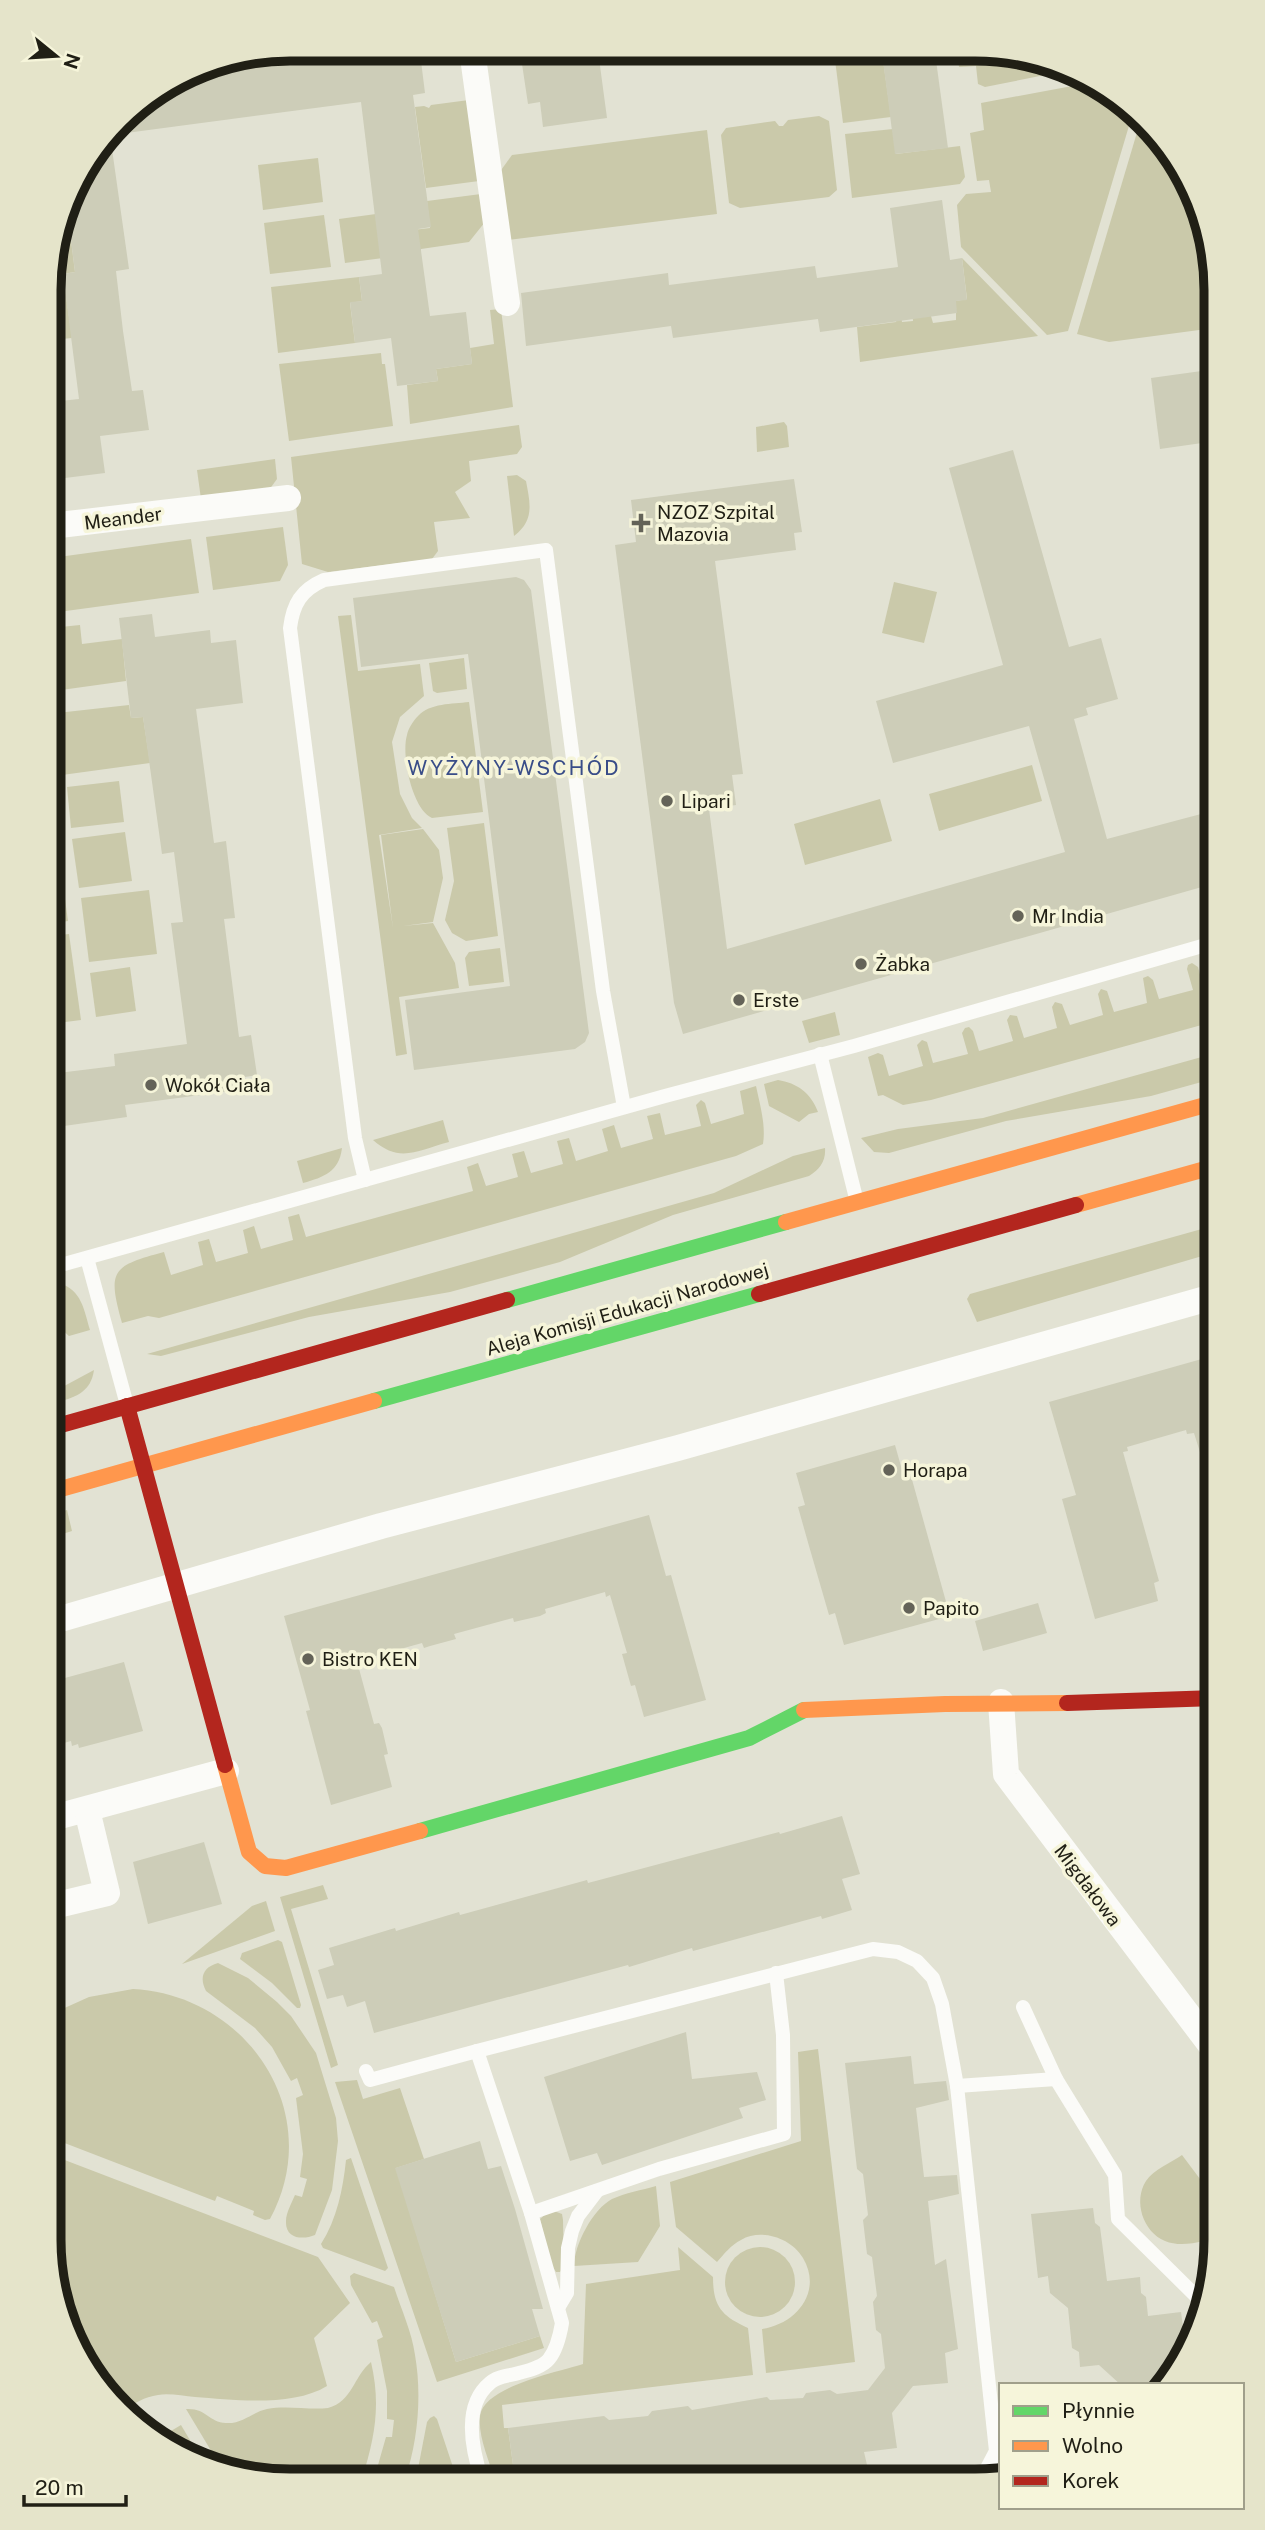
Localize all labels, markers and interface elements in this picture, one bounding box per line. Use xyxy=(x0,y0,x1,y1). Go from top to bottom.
north arrow xyxy=(21,21,91,91)
text: N xyxy=(59,51,85,72)
place label: NZOZ Szpital Mazovia xyxy=(657,501,775,545)
street label: Meander xyxy=(83,502,163,534)
marker: NZOZ Szpital Mazovia xyxy=(631,513,651,533)
district label: WYŻYNY-WSCHÓD xyxy=(407,755,621,780)
place label: Lipari xyxy=(681,790,731,812)
marker: Lipari xyxy=(659,793,675,809)
place label: Mr India xyxy=(1032,905,1104,927)
marker: Mr India xyxy=(1010,908,1026,924)
place label: Żabka xyxy=(875,953,930,975)
marker: Żabka xyxy=(853,956,869,972)
place label: Erste xyxy=(753,989,799,1011)
marker: Erste xyxy=(731,992,747,1008)
place label: Wokół Ciała xyxy=(165,1074,271,1096)
marker: Wokół Ciała xyxy=(143,1077,159,1093)
street label: Aleja Komisji Edukacji Narodowej xyxy=(483,1258,771,1360)
place label: Horapa xyxy=(903,1459,967,1481)
marker: Horapa xyxy=(881,1462,897,1478)
place label: Papito xyxy=(923,1597,979,1619)
marker: Papito xyxy=(901,1600,917,1616)
place label: Bistro KEN xyxy=(322,1648,418,1670)
marker: Bistro KEN xyxy=(300,1651,316,1667)
street label: Migdałowa xyxy=(1050,1840,1126,1930)
legend xyxy=(999,2383,1244,2509)
text: Płynnie xyxy=(1062,2398,1135,2423)
text: Wolno xyxy=(1062,2433,1123,2458)
scale bar xyxy=(24,2464,126,2508)
text: Korek xyxy=(1062,2468,1120,2493)
text: 20 m xyxy=(35,2475,84,2500)

